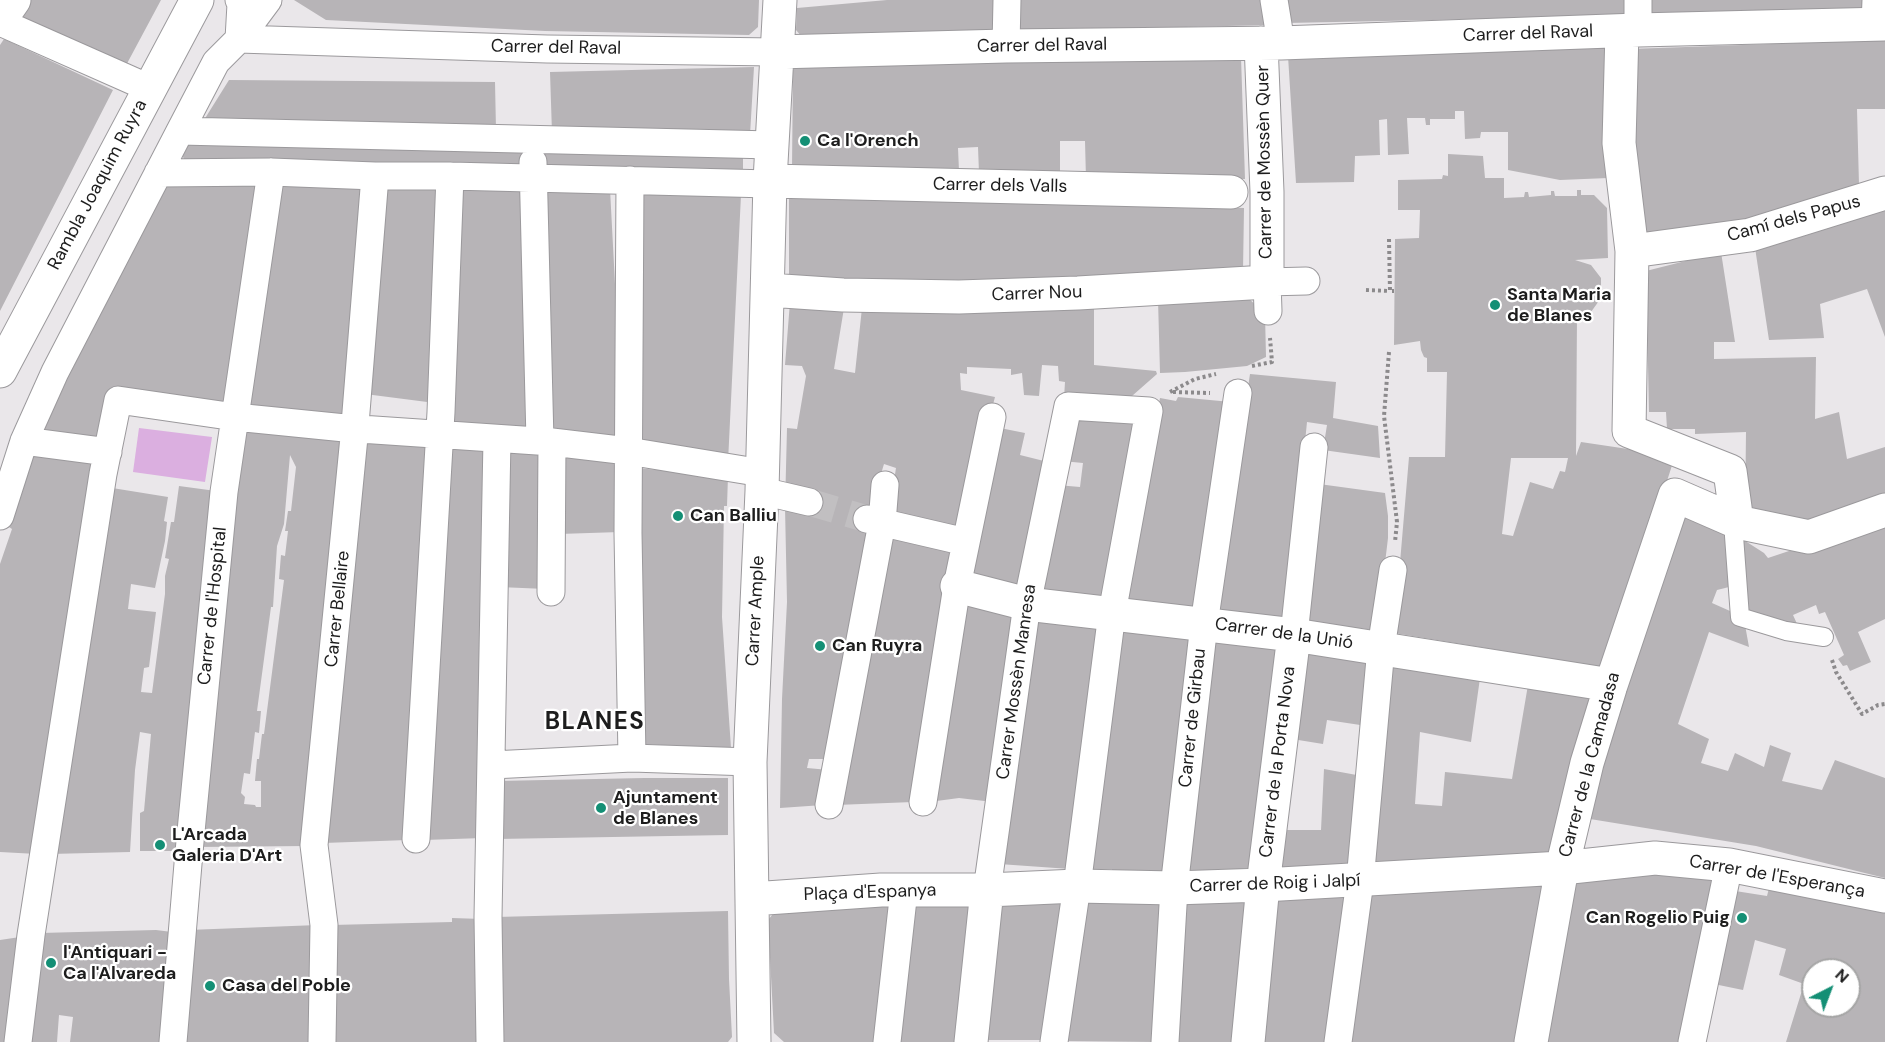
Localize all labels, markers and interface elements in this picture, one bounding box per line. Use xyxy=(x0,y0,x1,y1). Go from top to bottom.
street label: Carrer del Raval xyxy=(1462,21,1594,47)
street label: Carrer del Raval xyxy=(977,34,1107,58)
street label: Carrer del Raval xyxy=(491,36,621,60)
street label: Carrer de Mossèn Quer xyxy=(1253,65,1277,259)
street label: Rambla Joaquim Ruyra xyxy=(44,96,152,274)
place label: Ca l'Orench xyxy=(817,130,919,152)
marker: Ca l'Orench xyxy=(798,134,812,148)
street label: Carrer dels Valls xyxy=(933,174,1067,198)
street label: Camí dels Papus xyxy=(1725,191,1863,247)
street label: Carrer Nou xyxy=(991,282,1083,306)
place label: Santa Maria de Blanes xyxy=(1507,284,1611,326)
marker: Santa Maria de Blanes xyxy=(1488,298,1502,312)
place label: Can Balliu xyxy=(690,505,777,527)
marker: Can Balliu xyxy=(671,509,685,523)
street label: Carrer de l'Hospital xyxy=(194,526,232,686)
street label: Carrer Bellaire xyxy=(321,550,355,668)
street label: Carrer Ample xyxy=(742,555,770,667)
street label: Carrer Mossèn Manresa xyxy=(993,583,1041,781)
street label: Carrer de la Unió xyxy=(1213,614,1355,654)
place label: Can Ruyra xyxy=(832,635,922,657)
marker: Can Ruyra xyxy=(813,639,827,653)
street label: Carrer de Girbau xyxy=(1175,647,1211,789)
street label: Carrer de la Porta Nova xyxy=(1256,665,1300,859)
street label: Carrer de la Camadasa xyxy=(1555,670,1625,860)
district label: BLANES xyxy=(545,709,645,737)
place label: Ajuntament de Blanes xyxy=(613,787,718,830)
marker: Ajuntament de Blanes xyxy=(594,801,608,815)
place label: L'Arcada Galeria D'Art xyxy=(172,824,282,866)
marker: L'Arcada Galeria D'Art xyxy=(153,838,167,852)
street label: Carrer de l'Esperança xyxy=(1687,851,1867,903)
street label: Carrer de Roig i Jalpí xyxy=(1189,870,1361,898)
street label: Plaça d'Espanya xyxy=(803,880,937,906)
place label: Can Rogelio Puig xyxy=(1586,907,1730,929)
marker: Can Rogelio Puig xyxy=(1735,911,1749,925)
place label: l'Antiquari - Ca l'Alvareda xyxy=(63,942,176,984)
marker: l'Antiquari - Ca l'Alvareda xyxy=(44,956,58,970)
north arrow xyxy=(1801,958,1861,1018)
text: N xyxy=(1831,964,1853,987)
place label: Casa del Poble xyxy=(222,975,351,997)
marker: Casa del Poble xyxy=(203,979,217,993)

